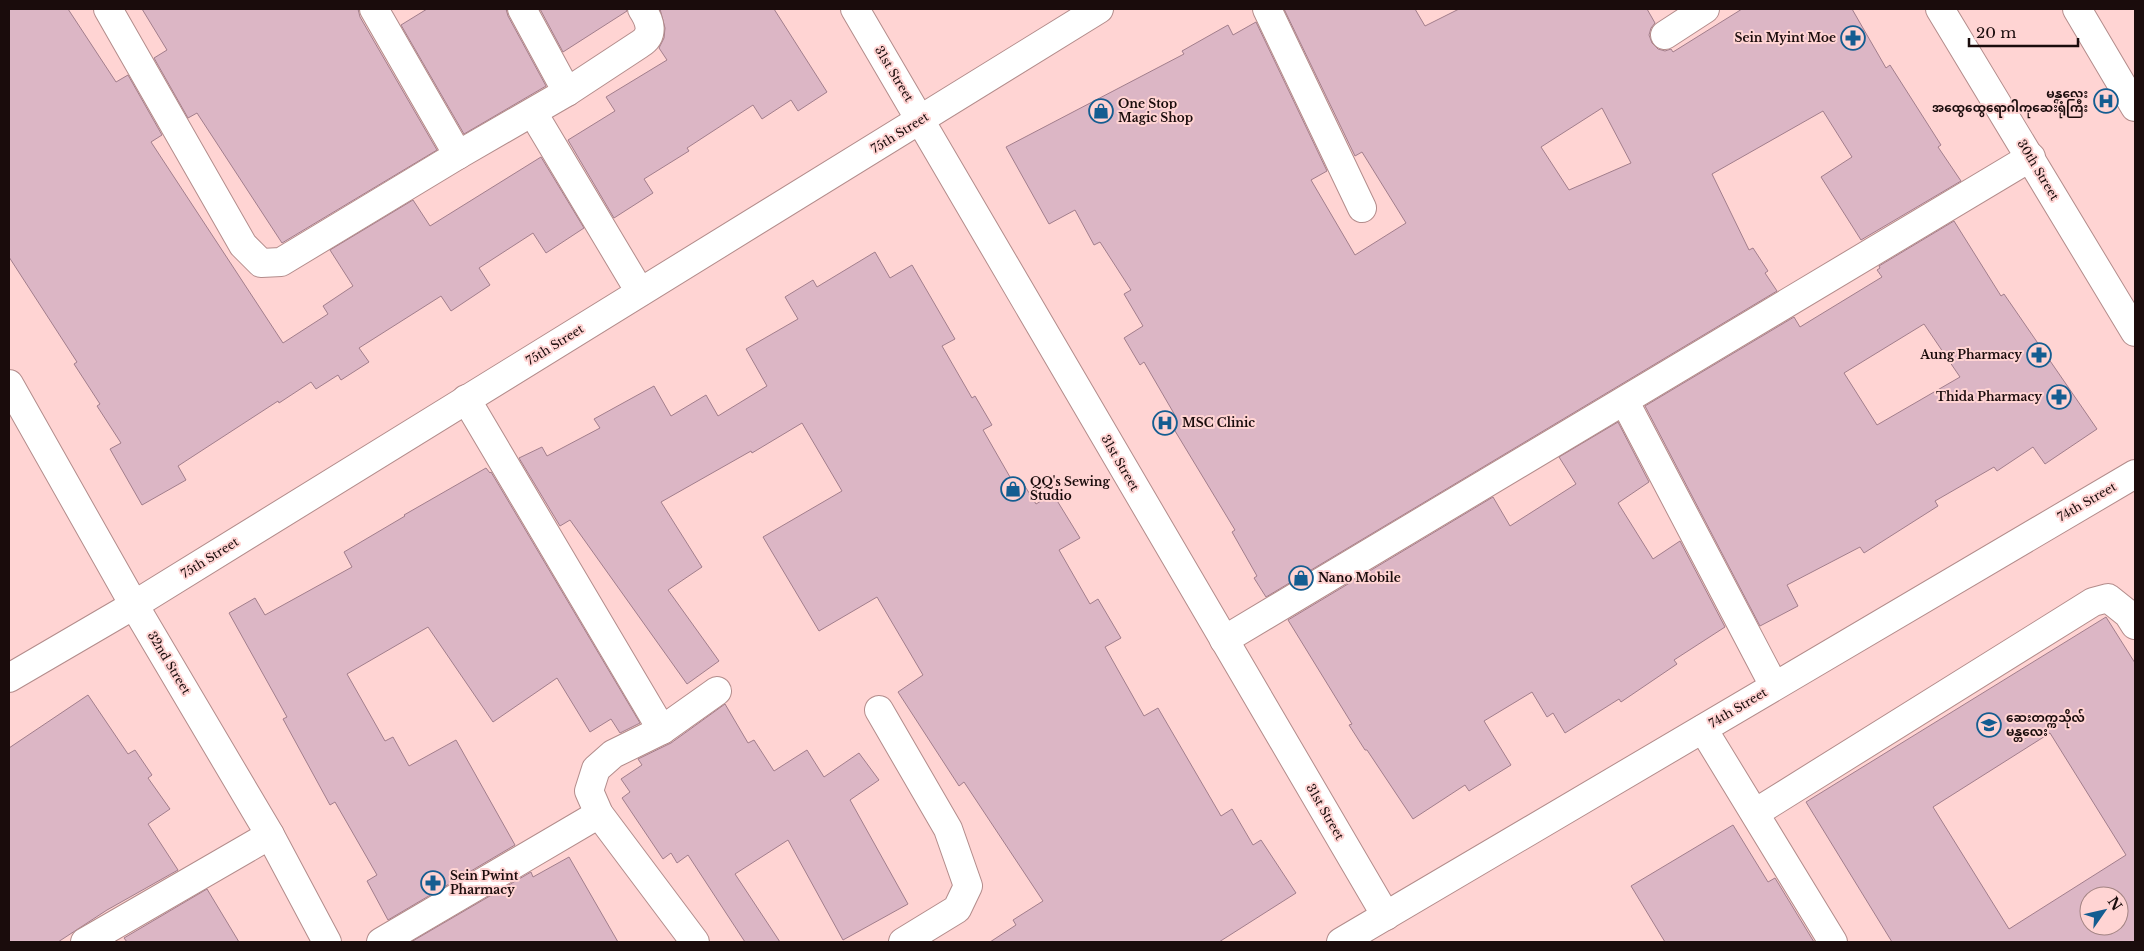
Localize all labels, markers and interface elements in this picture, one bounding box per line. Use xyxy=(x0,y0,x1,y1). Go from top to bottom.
scale bar xyxy=(1969,15,2078,47)
text: 20 m xyxy=(1976,23,2016,42)
pharmacy icon: Sein Myint Moe xyxy=(1840,25,1866,51)
place label: Sein Myint Moe xyxy=(1734,30,1836,45)
street label: 31st Street xyxy=(872,43,917,105)
place label: မန္တလေး အထွေထွေရောဂါကုဆေးရုံကြီး xyxy=(1932,86,2088,119)
hospital icon: မန္တလေး အထွေထွေရောဂါကုဆေးရုံကြီး xyxy=(2093,88,2119,114)
place label: One Stop Magic Shop xyxy=(1118,96,1193,125)
shop icon: One Stop Magic Shop xyxy=(1088,98,1114,124)
street label: 75th Street xyxy=(868,109,932,156)
street label: 30th Street xyxy=(2014,137,2063,203)
street label: 75th Street xyxy=(523,321,587,368)
pharmacy icon: Aung Pharmacy xyxy=(2026,342,2052,368)
place label: Aung Pharmacy xyxy=(1919,347,2022,362)
pharmacy icon: Thida Pharmacy xyxy=(2046,384,2072,410)
place label: Thida Pharmacy xyxy=(1936,389,2042,404)
hospital icon: MSC Clinic xyxy=(1152,410,1178,436)
place label: MSC Clinic xyxy=(1182,415,1255,430)
street label: 31st Street xyxy=(1098,432,1143,494)
place label: QQ's Sewing Studio xyxy=(1030,474,1111,503)
shop icon: QQ's Sewing Studio xyxy=(1000,476,1026,502)
street label: 74th Street xyxy=(2055,479,2119,524)
street label: 75th Street xyxy=(178,534,242,581)
shop icon: Nano Mobile xyxy=(1288,565,1314,591)
place label: Nano Mobile xyxy=(1318,570,1401,585)
street label: 32nd Street xyxy=(145,629,194,697)
street label: 74th Street xyxy=(1706,684,1770,731)
place label: ဆေးတက္ကသိုလ် မန္တလေး xyxy=(2006,708,2085,742)
school or university icon: ဆေးတက္ကသိုလ် မန္တလေး xyxy=(1976,712,2002,738)
street label: 31st Street xyxy=(1303,781,1348,843)
place label: Sein Pwint Pharmacy xyxy=(450,868,519,897)
pharmacy icon: Sein Pwint Pharmacy xyxy=(420,870,446,896)
north arrow xyxy=(2079,886,2129,936)
text: N xyxy=(2104,893,2126,914)

